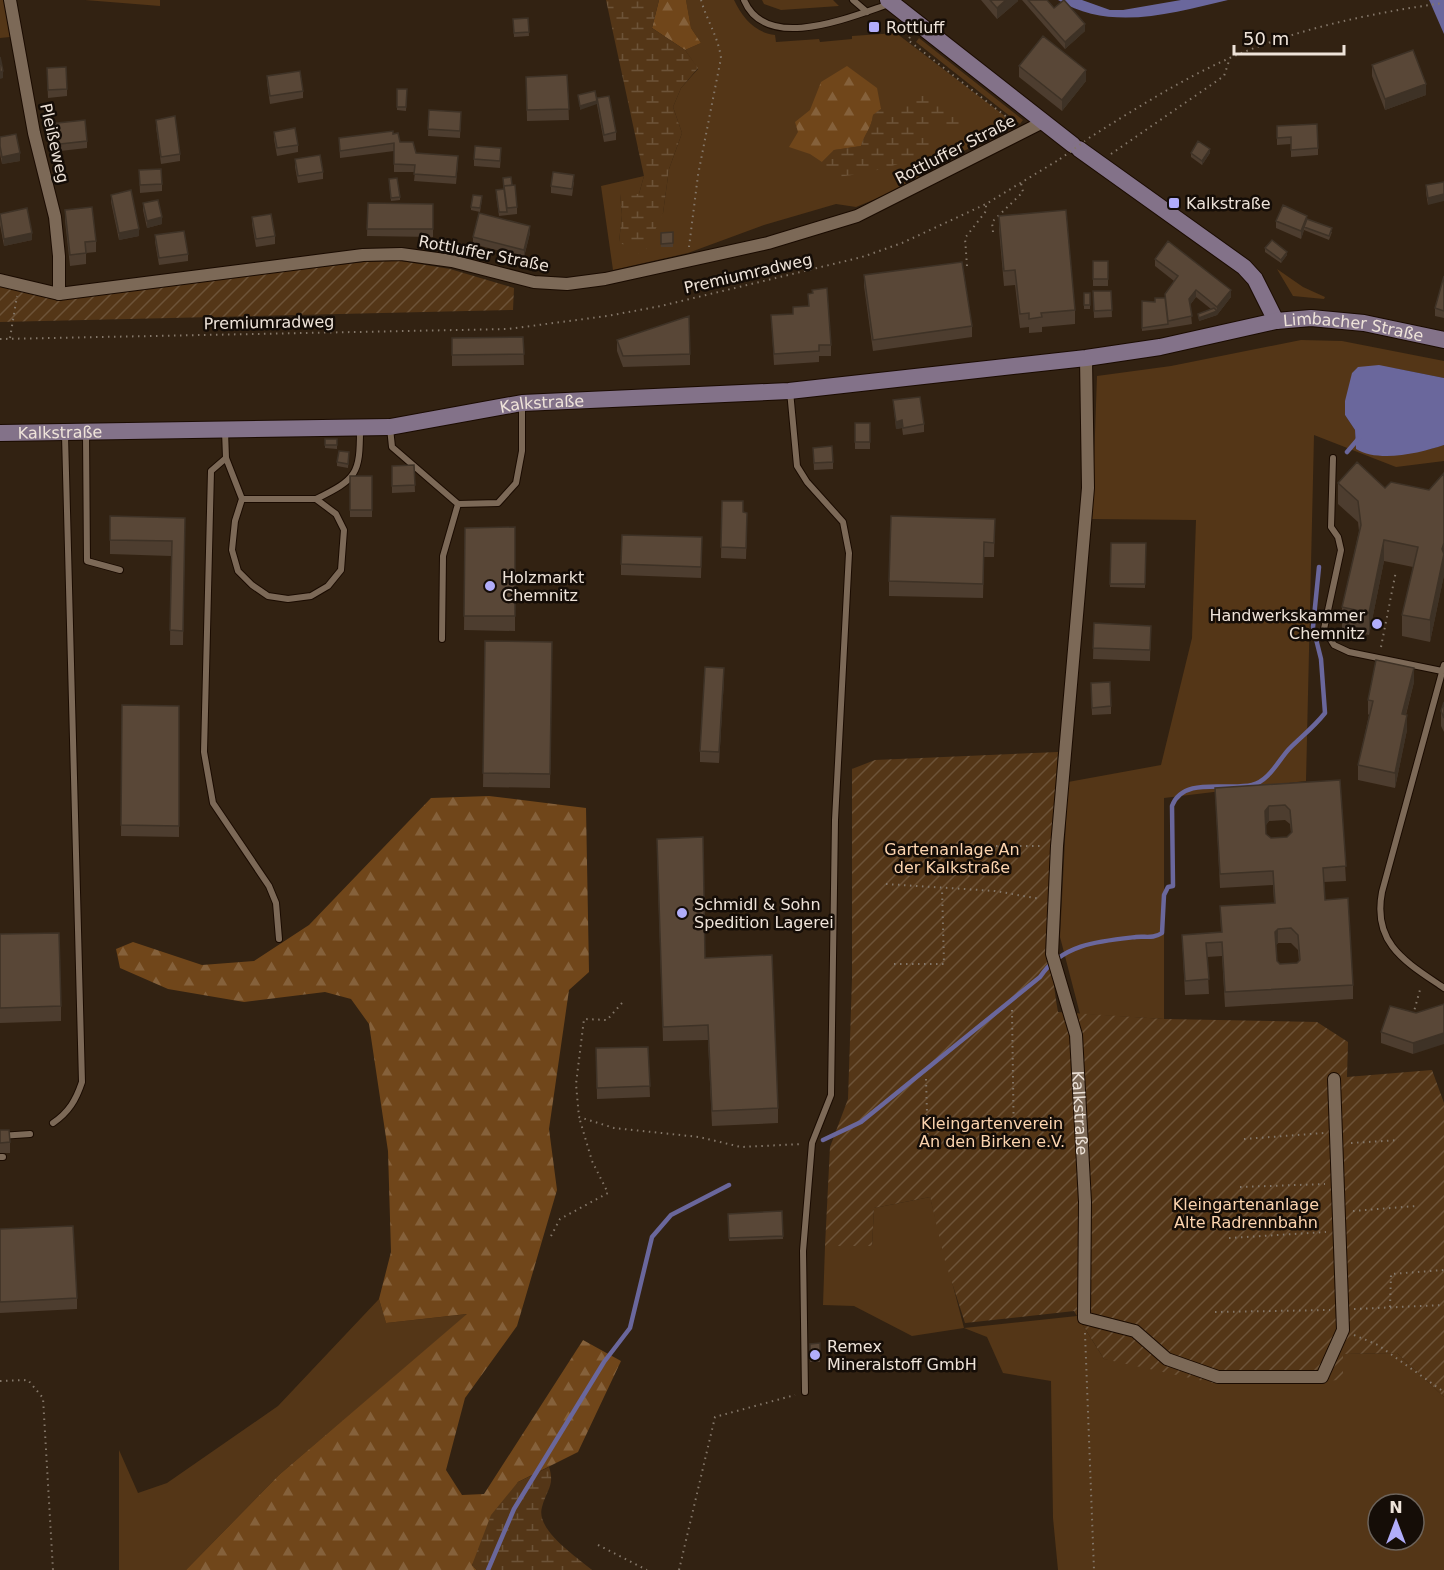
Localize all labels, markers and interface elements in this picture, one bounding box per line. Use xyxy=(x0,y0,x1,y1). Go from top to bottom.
place label: Rottluff xyxy=(886,18,945,37)
scale bar xyxy=(1234,18,1344,56)
marker: Rottluff xyxy=(867,20,881,34)
text: 50 m xyxy=(1243,28,1289,49)
street label: Pleißeweg xyxy=(36,101,73,185)
street label: Rottluffer Straße xyxy=(892,111,1019,188)
place label: Kalkstraße xyxy=(1186,194,1271,213)
marker: Kalkstraße xyxy=(1167,196,1181,210)
street label: Rottluffer Straße xyxy=(417,232,551,275)
street label: Premiumradweg xyxy=(682,250,814,297)
street label: Limbacher Straße xyxy=(1282,309,1425,345)
street label: Premiumradweg xyxy=(203,312,335,333)
street label: Kalkstraße xyxy=(498,391,585,417)
street label: Kalkstraße xyxy=(18,422,102,443)
place label: Holzmarkt Chemnitz xyxy=(502,568,584,605)
marker: Holzmarkt Chemnitz xyxy=(483,579,497,593)
place label: Handwerkskammer Chemnitz xyxy=(1209,606,1365,643)
marker: Handwerkskammer Chemnitz xyxy=(1370,617,1384,631)
park label: Gartenanlage An der Kalkstraße xyxy=(884,840,1020,877)
place label: Schmidl & Sohn Spedition Lagerei xyxy=(694,895,834,932)
marker: Schmidl & Sohn Spedition Lagerei xyxy=(675,906,689,920)
street label: Kalkstraße xyxy=(1068,1070,1091,1156)
park label: Kleingartenverein An den Birken e.V. xyxy=(919,1114,1065,1151)
park label: Kleingartenanlage Alte Radrennbahn xyxy=(1173,1195,1319,1232)
place label: Remex Mineralstoff GmbH xyxy=(827,1337,977,1374)
marker: Remex Mineralstoff GmbH xyxy=(808,1348,822,1362)
north arrow xyxy=(1366,1492,1426,1552)
text: N xyxy=(1389,1498,1403,1517)

